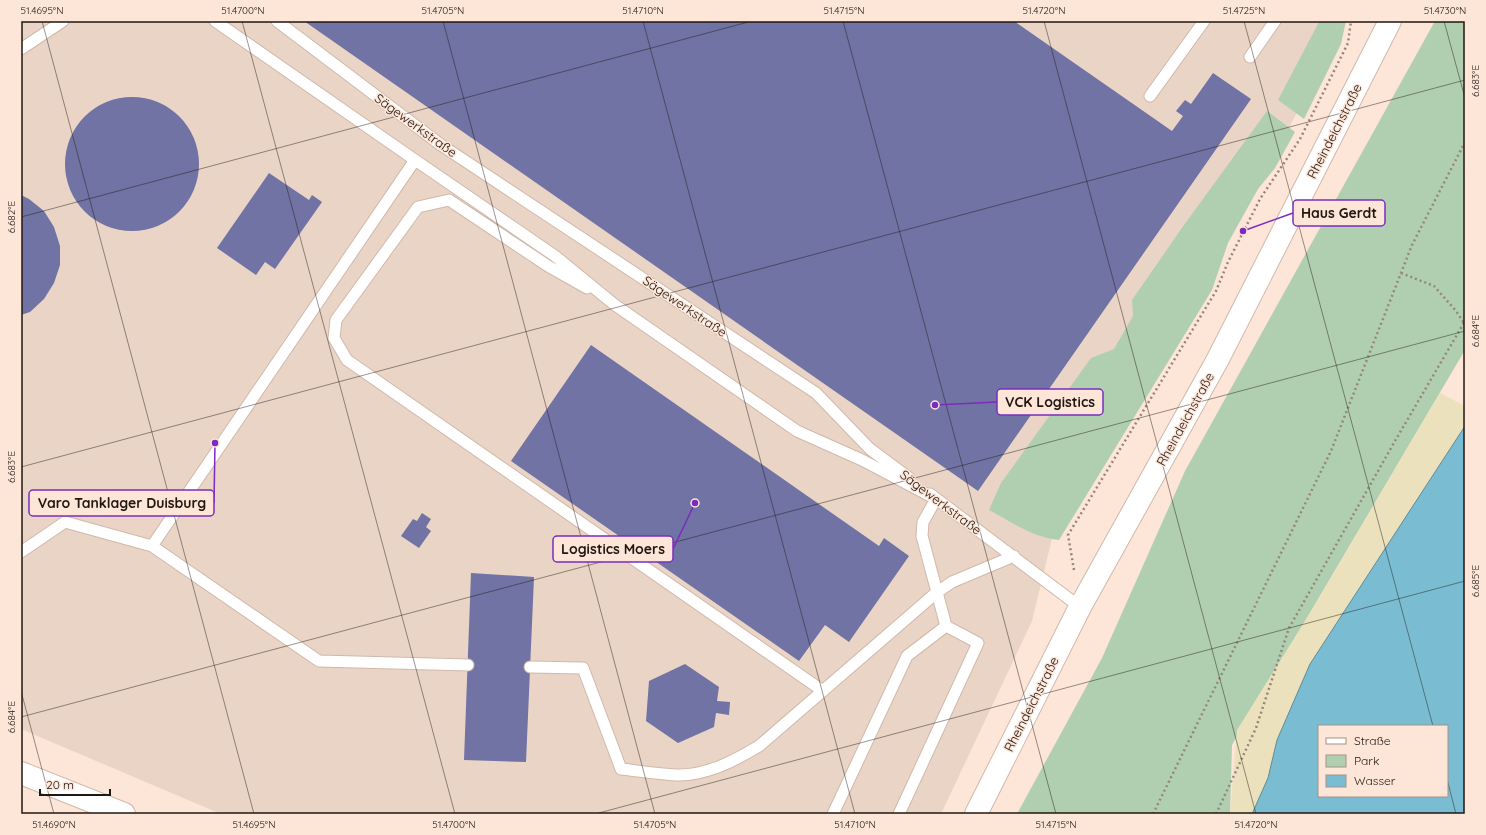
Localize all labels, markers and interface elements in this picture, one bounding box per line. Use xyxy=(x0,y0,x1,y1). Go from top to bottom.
text: 51.4695°N xyxy=(21,4,63,17)
text: 51.4700°N xyxy=(221,4,265,17)
text: 51.4705°N xyxy=(422,4,464,17)
text: 51.4710°N xyxy=(622,4,664,17)
text: 51.4715°N xyxy=(824,4,865,17)
text: 51.4720°N xyxy=(1023,4,1065,17)
text: 51.4725°N xyxy=(1223,4,1265,17)
text: 51.4730°N xyxy=(1424,4,1466,17)
text: 6.683°E xyxy=(1469,65,1482,97)
street label: Rheindeichstraße xyxy=(1303,81,1365,181)
street label: Sägewerkstraße xyxy=(372,90,460,160)
text: 6.682°E xyxy=(5,200,18,233)
callout: Haus Gerdt xyxy=(1293,200,1385,226)
text: Haus Gerdt xyxy=(1301,204,1377,222)
street label: Sägewerkstraße xyxy=(640,272,730,340)
text: 6.684°E xyxy=(1469,315,1482,347)
street label: Rheindeichstraße xyxy=(1153,370,1217,468)
callout: VCK Logistics xyxy=(997,389,1103,415)
text: VCK Logistics xyxy=(1005,393,1095,411)
text: 6.683°E xyxy=(5,451,18,483)
street label: Sägewerkstraße xyxy=(897,466,985,538)
callout: Varo Tanklager Duisburg xyxy=(29,490,214,516)
text: Varo Tanklager Duisburg xyxy=(38,494,206,512)
callout: Logistics Moers xyxy=(553,536,673,562)
text: Logistics Moers xyxy=(561,540,665,558)
text: 6.685°E xyxy=(1469,564,1482,597)
street label: Rheindeichstraße xyxy=(1000,654,1062,754)
text: 6.684°E xyxy=(5,701,18,733)
legend xyxy=(1318,725,1448,797)
text: Straße xyxy=(1354,733,1391,748)
text: Park xyxy=(1354,753,1379,768)
scale bar xyxy=(40,771,110,797)
text: Wasser xyxy=(1354,773,1396,788)
text: 20 m xyxy=(46,777,74,792)
text: 51.4690°N xyxy=(32,818,76,831)
text: 51.4695°N xyxy=(233,818,275,831)
text: 51.4700°N xyxy=(432,818,476,831)
text: 51.4705°N xyxy=(634,818,676,831)
text: 51.4710°N xyxy=(834,818,876,831)
text: 51.4715°N xyxy=(1036,818,1077,831)
text: 51.4720°N xyxy=(1235,818,1277,831)

